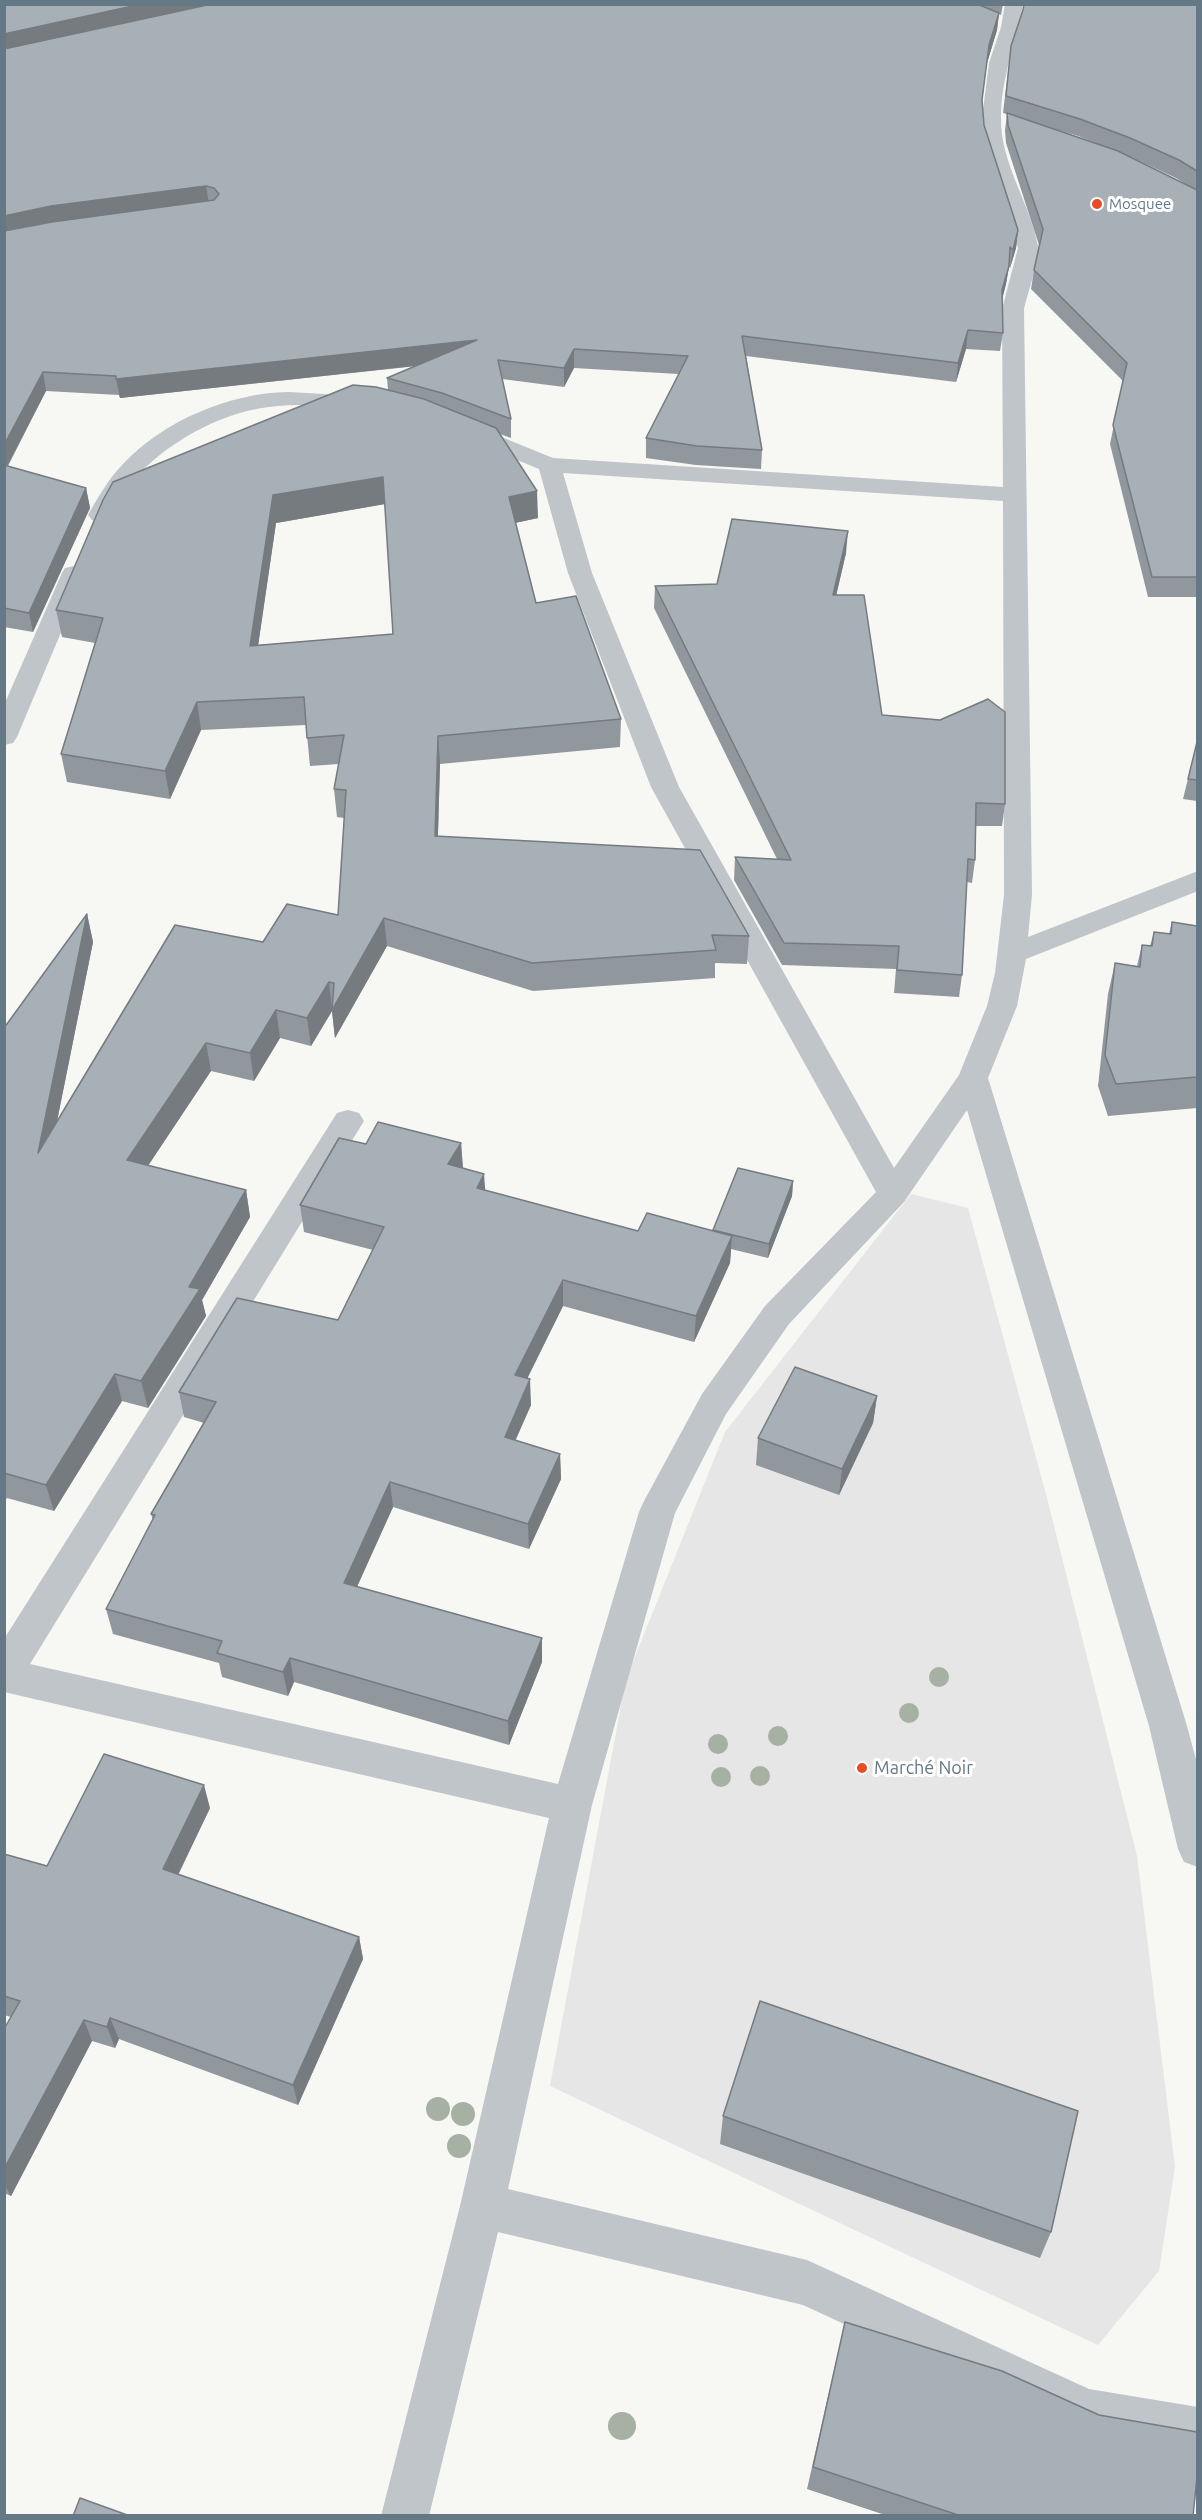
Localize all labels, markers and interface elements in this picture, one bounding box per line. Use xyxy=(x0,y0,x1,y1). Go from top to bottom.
place label: Mosquee xyxy=(1109,195,1171,213)
marker: Mosquee xyxy=(1090,197,1104,211)
place label: Marché Noir xyxy=(874,1757,973,1779)
marker: Marché Noir xyxy=(855,1761,869,1775)

